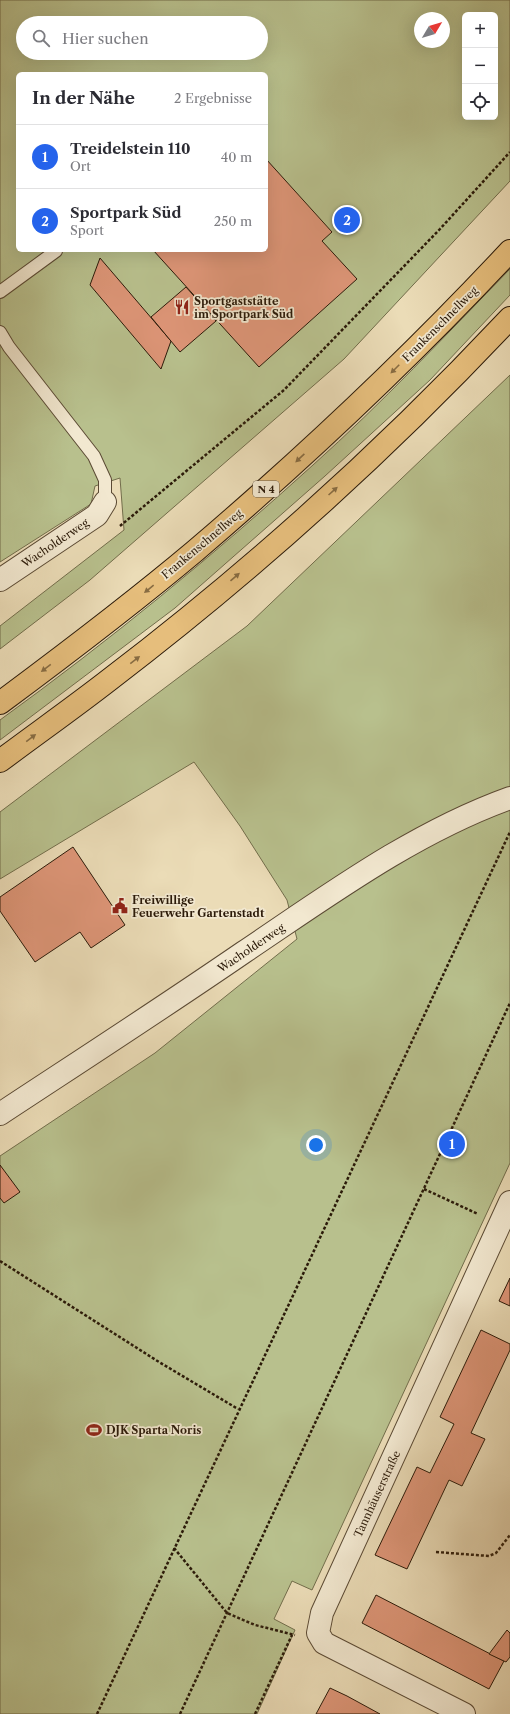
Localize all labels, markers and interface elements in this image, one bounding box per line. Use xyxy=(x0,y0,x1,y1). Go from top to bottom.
north arrow xyxy=(414,12,450,48)
map controls xyxy=(462,12,498,120)
button: + xyxy=(462,12,498,48)
search box xyxy=(16,16,268,60)
icon: search xyxy=(30,27,52,49)
text: Hier suchen xyxy=(62,29,149,48)
button: − xyxy=(462,48,498,84)
button: locate xyxy=(462,84,498,120)
text: In der Nähe xyxy=(32,88,135,108)
text: 2 Ergebnisse xyxy=(174,90,252,106)
text: Treidelstein 110 xyxy=(70,139,191,158)
text: 1 xyxy=(42,149,48,165)
text: 40 m xyxy=(221,149,252,165)
text: Ort xyxy=(70,158,91,174)
text: Sportpark Süd xyxy=(70,203,181,222)
pin: 2 xyxy=(334,205,360,235)
text: 2 xyxy=(41,213,49,229)
text: 250 m xyxy=(214,213,252,229)
text: Sport xyxy=(70,222,104,238)
street label: Frankenschnellweg xyxy=(399,283,481,365)
place label: Sportgaststätte im Sportpark Süd xyxy=(194,294,294,321)
restaurant icon: Sportgaststätte im Sportpark Süd xyxy=(173,298,191,316)
one-way arrow xyxy=(390,364,400,374)
one-way arrow xyxy=(295,453,305,463)
road number: N 4 xyxy=(253,481,279,497)
one-way arrow xyxy=(328,486,338,496)
street label: Frankenschnellweg xyxy=(159,506,245,582)
street label: Wacholderweg xyxy=(18,515,91,571)
one-way arrow xyxy=(231,573,240,582)
one-way arrow xyxy=(143,584,154,593)
one-way arrow xyxy=(130,655,141,664)
one-way arrow xyxy=(41,664,52,673)
one-way arrow xyxy=(26,734,37,742)
place label: Freiwillige Feuerwehr Gartenstadt xyxy=(132,893,265,920)
public building icon: Freiwillige Feuerwehr Gartenstadt xyxy=(111,897,129,915)
street label: Wacholderweg xyxy=(214,920,287,976)
pin: 1 xyxy=(439,1129,465,1159)
your location xyxy=(306,1135,326,1155)
sports icon: DJK Sparta Noris xyxy=(85,1421,103,1439)
place label: DJK Sparta Noris xyxy=(106,1423,201,1437)
street label: Tannhäuserstraße xyxy=(351,1448,403,1540)

